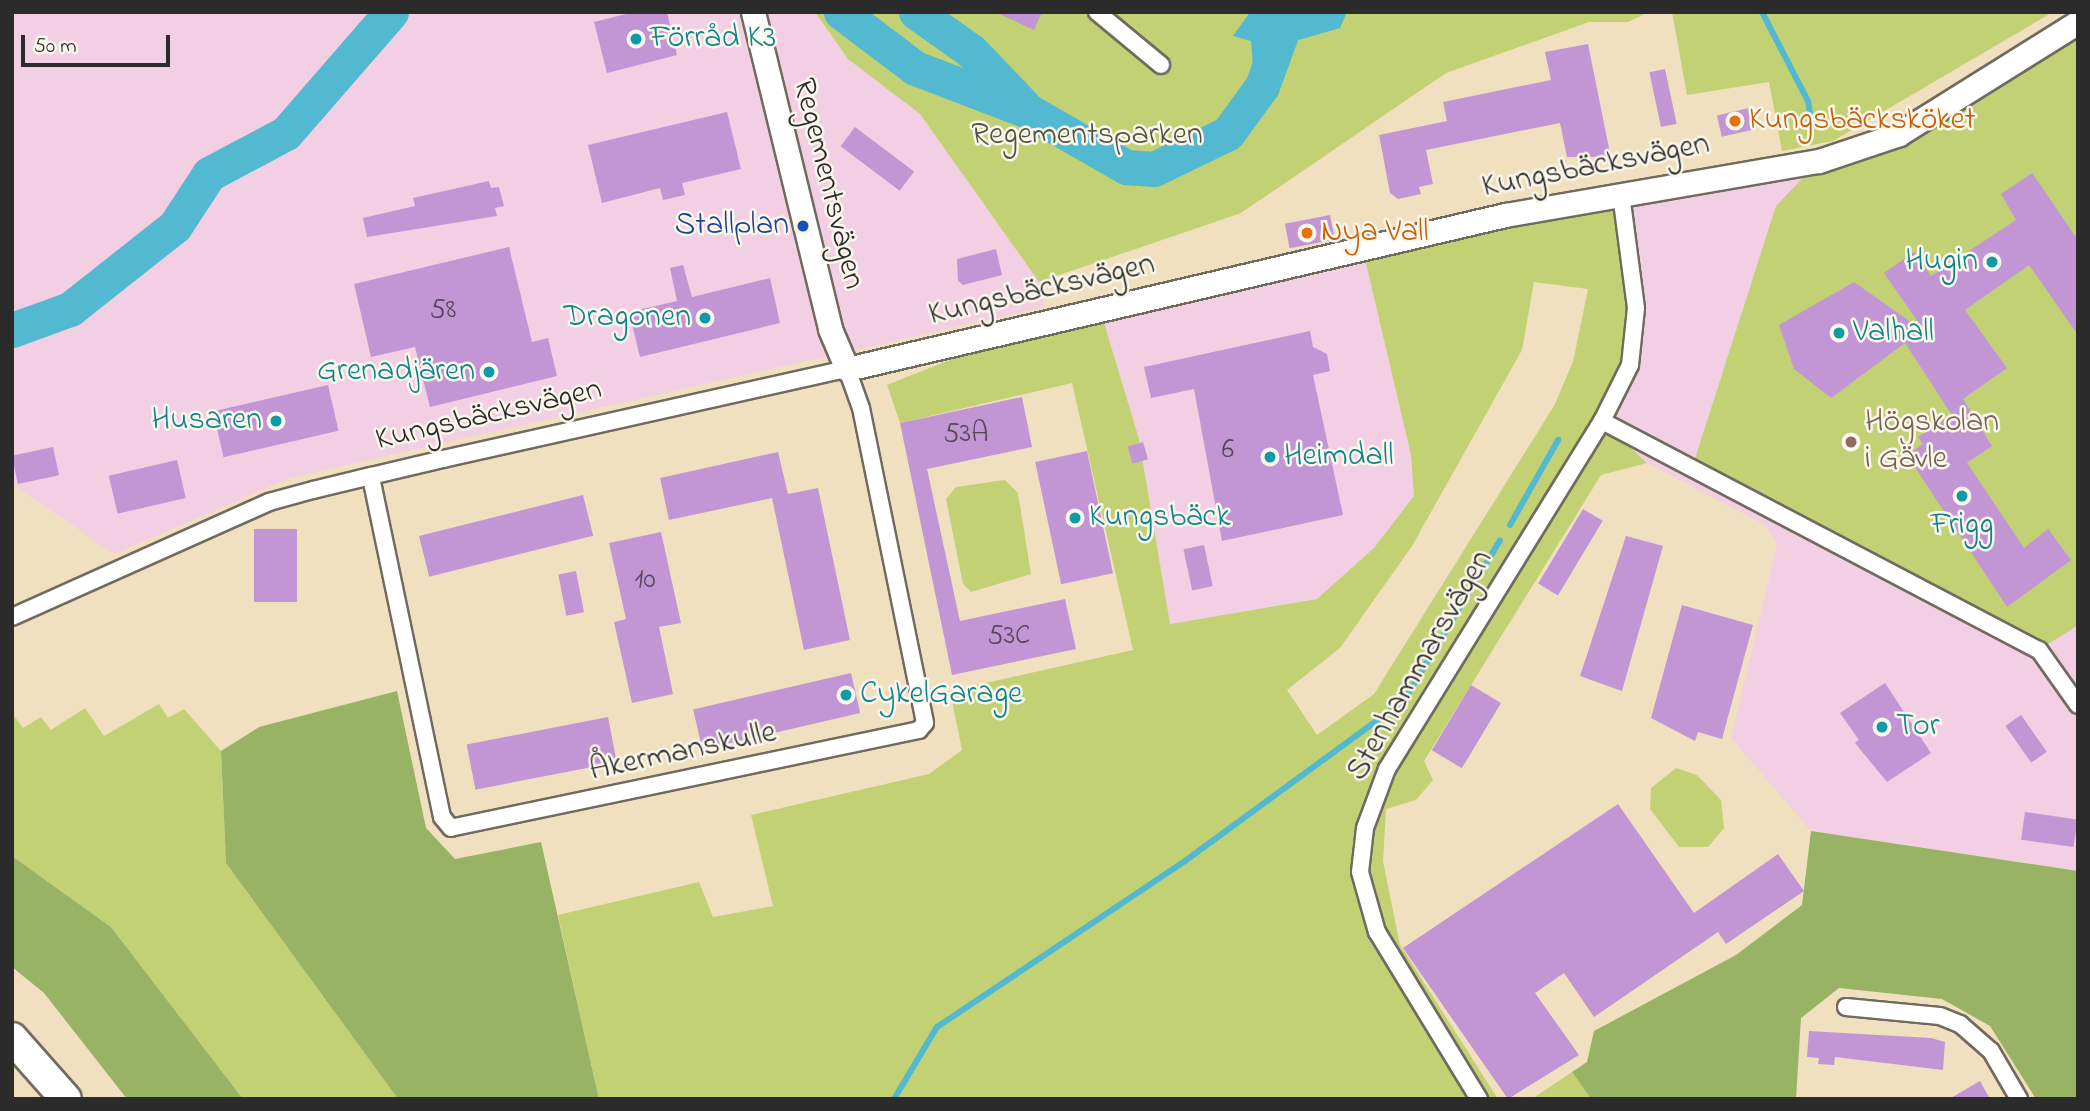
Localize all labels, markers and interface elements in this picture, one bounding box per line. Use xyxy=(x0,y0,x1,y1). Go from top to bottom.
place label: Förråd K3 xyxy=(650,20,776,58)
scale bar xyxy=(24,21,173,65)
marker: Förråd K3 xyxy=(628,31,644,47)
text: 50 m xyxy=(34,32,77,62)
street label: Regementsvägen xyxy=(782,75,872,293)
place label: Kungsbäcksköket xyxy=(1749,102,1976,140)
marker: Kungsbäcksköket xyxy=(1727,113,1743,129)
park label: Regementsparken xyxy=(971,117,1203,155)
street label: Kungsbäcksvägen xyxy=(1479,126,1713,208)
place label: Stallplan xyxy=(675,207,789,245)
place label: Nya Vall xyxy=(1321,214,1429,252)
marker: Stallplan xyxy=(795,218,811,234)
marker: Nya Vall xyxy=(1299,225,1315,241)
place label: Hugin xyxy=(1905,243,1978,281)
street label: Kungsbäcksvägen xyxy=(925,246,1159,336)
marker: Hugin xyxy=(1984,254,2000,270)
house number: 58 xyxy=(430,294,456,328)
place label: Dragonen xyxy=(563,299,691,337)
marker: Dragonen xyxy=(697,310,713,326)
place label: Valhall xyxy=(1853,314,1934,352)
marker: Valhall xyxy=(1831,325,1847,341)
place label: Grenadjären xyxy=(317,353,475,391)
marker: Grenadjären xyxy=(481,364,497,380)
street label: Kungsbäcksvägen xyxy=(372,371,606,461)
place label: Husaren xyxy=(152,402,262,440)
place label: Högskolan i Gävle xyxy=(1865,405,1999,480)
marker: Husaren xyxy=(268,413,284,429)
house number: 53A xyxy=(944,418,988,452)
house number: 6 xyxy=(1222,434,1234,468)
marker: Högskolan i Gävle xyxy=(1843,434,1859,450)
place label: Heimdall xyxy=(1284,438,1394,476)
marker: Heimdall xyxy=(1262,449,1278,465)
marker: Frigg xyxy=(1954,488,1970,504)
place label: Kungsbäck xyxy=(1089,499,1231,537)
place label: Frigg xyxy=(1931,507,1993,545)
marker: Kungsbäck xyxy=(1067,510,1083,526)
street label: Stenhammarsvägen xyxy=(1339,544,1503,788)
house number: 10 xyxy=(635,564,655,598)
house number: 53C xyxy=(988,620,1030,654)
place label: CykelGarage xyxy=(860,676,1022,714)
marker: CykelGarage xyxy=(838,687,854,703)
place label: Tor xyxy=(1896,708,1940,746)
street label: Åkermanskulle xyxy=(586,715,780,791)
marker: Tor xyxy=(1874,719,1890,735)

